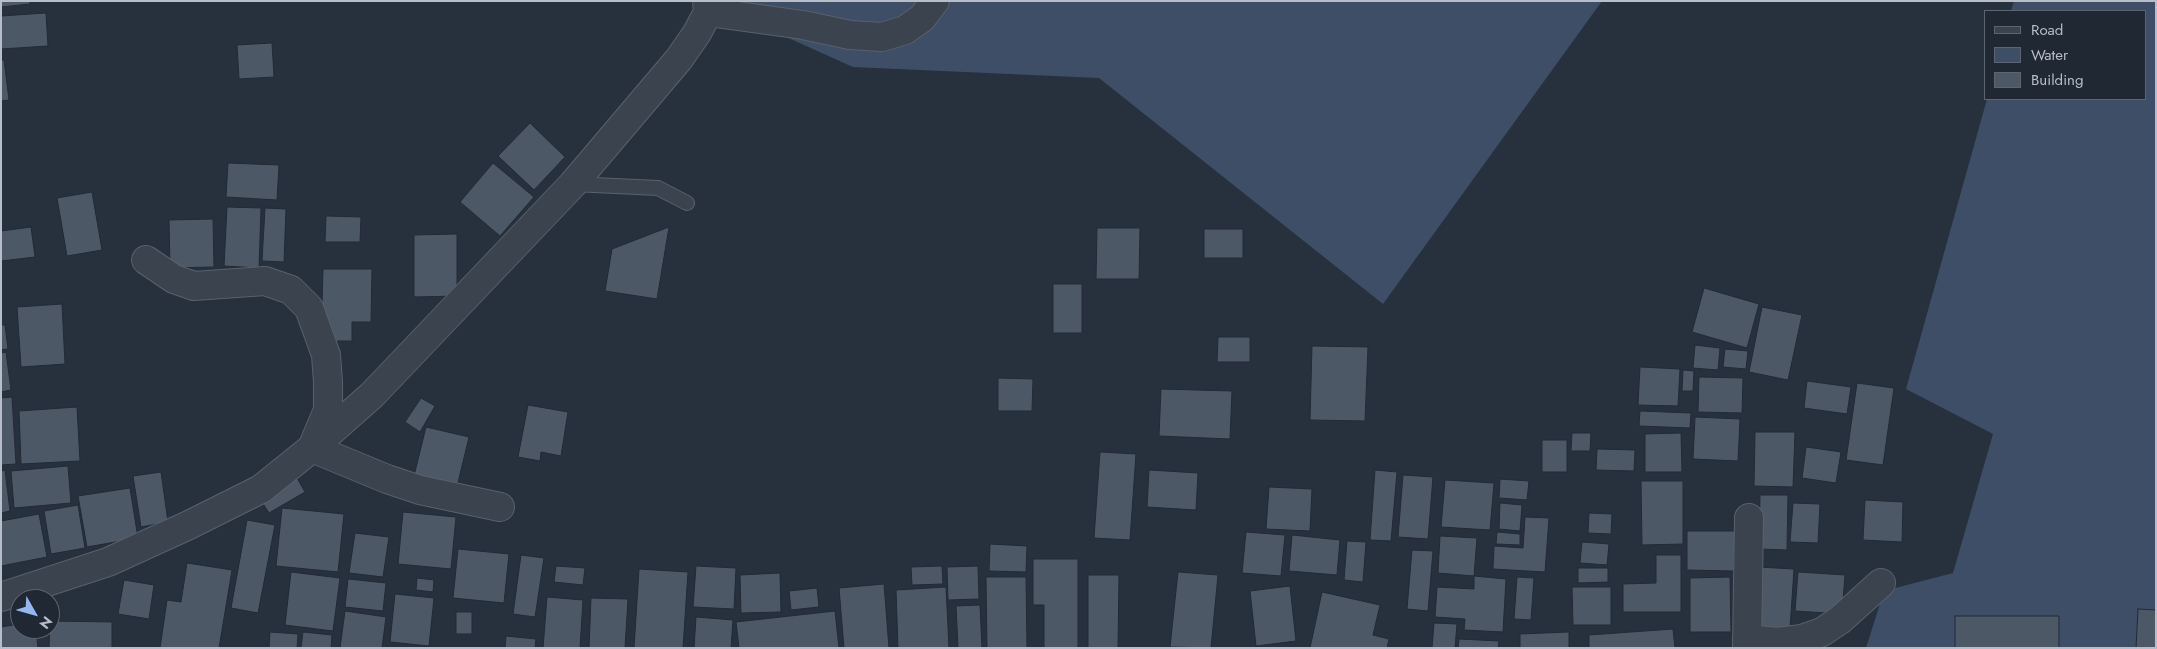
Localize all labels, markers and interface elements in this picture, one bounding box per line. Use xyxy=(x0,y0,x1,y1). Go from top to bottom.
legend xyxy=(1984,10,2147,100)
text: Road xyxy=(2031,19,2063,41)
text: Water xyxy=(2031,44,2068,66)
text: Building xyxy=(2031,69,2083,91)
north arrow xyxy=(10,589,60,639)
text: N xyxy=(35,612,57,633)

